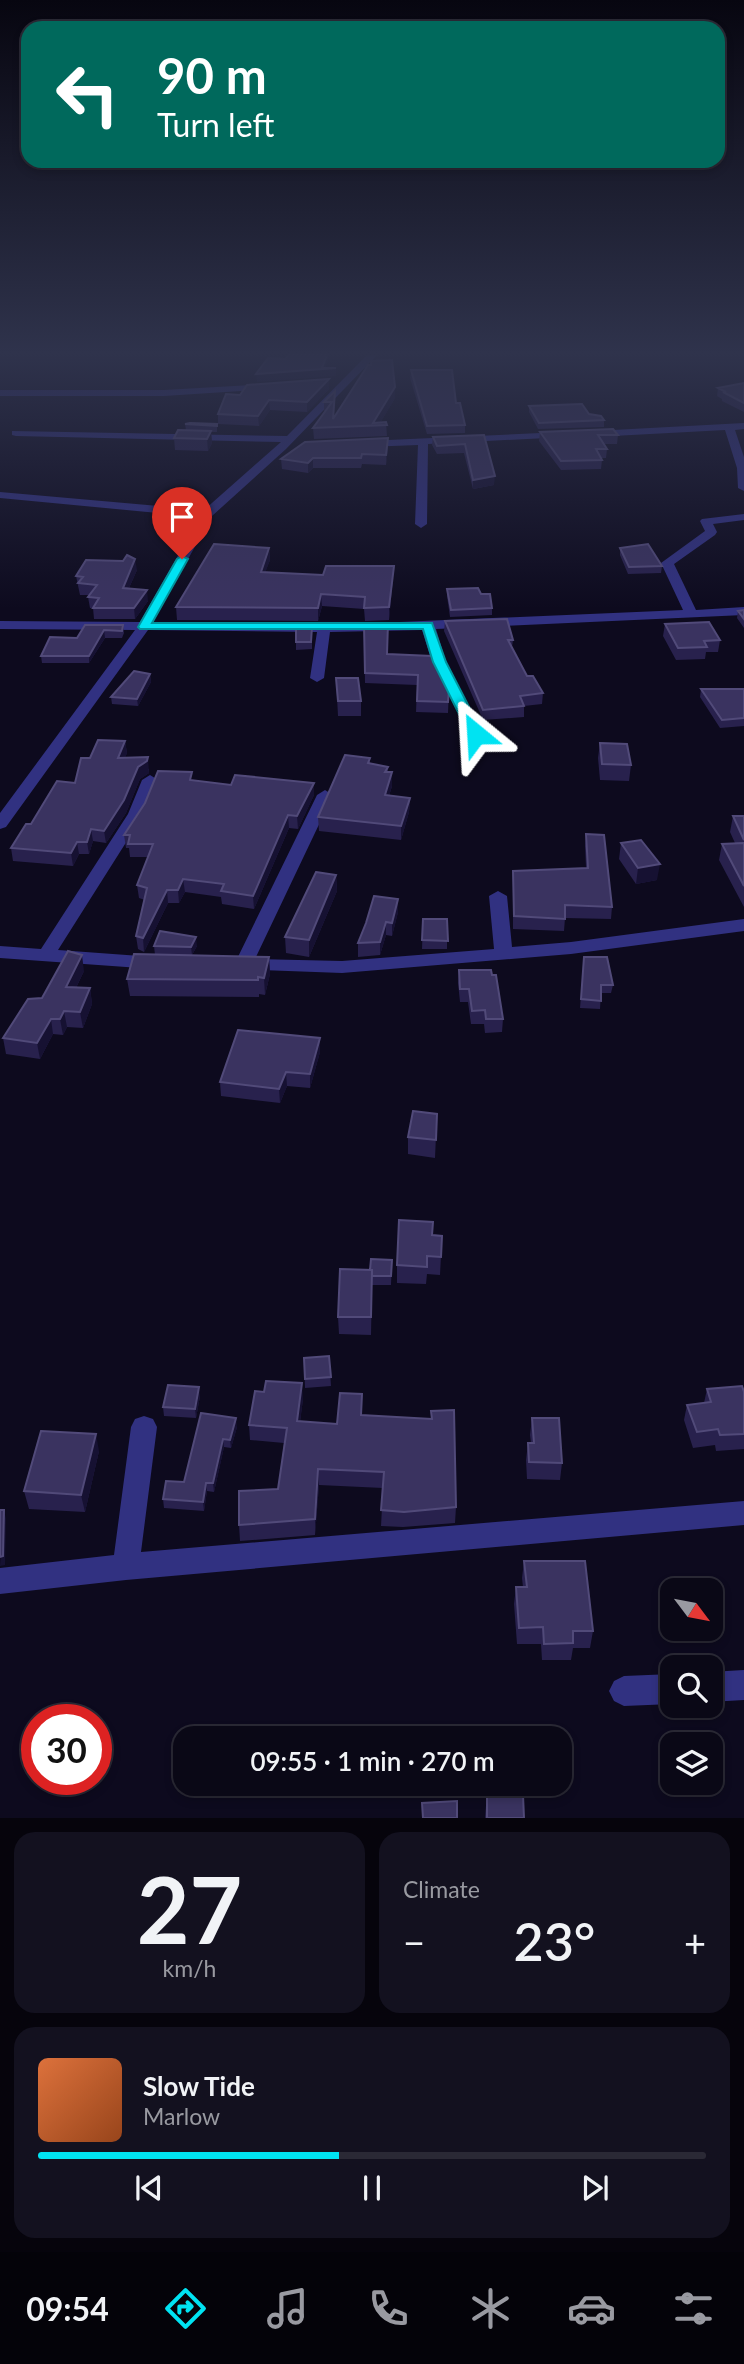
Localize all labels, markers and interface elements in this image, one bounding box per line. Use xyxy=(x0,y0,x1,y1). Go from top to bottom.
text: 90 m xyxy=(157,46,267,104)
icon: left xyxy=(42,49,133,140)
text: Turn left xyxy=(157,105,274,144)
pin xyxy=(152,487,212,559)
icon: arrive xyxy=(163,498,201,536)
position arrow xyxy=(439,697,513,771)
north arrow xyxy=(660,1578,723,1642)
map controls xyxy=(660,1578,723,1795)
button: search xyxy=(660,1655,723,1718)
speed limit sign: 30 xyxy=(21,1704,112,1795)
button: layers xyxy=(660,1732,723,1795)
text: 09:55 · 1 min · 270 m xyxy=(250,1745,495,1777)
text: 27 xyxy=(137,1854,242,1963)
text: Climate xyxy=(403,1875,480,1903)
text: 23° xyxy=(514,1910,595,1972)
text: − xyxy=(403,1919,425,1965)
text: + xyxy=(684,1919,706,1965)
text: km/h xyxy=(163,1954,216,1982)
text: Slow Tide xyxy=(143,2070,255,2102)
text: Marlow xyxy=(143,2102,220,2130)
icon: previous xyxy=(130,2169,168,2207)
icon: pause xyxy=(353,2169,391,2207)
icon: next xyxy=(576,2169,614,2207)
icon: directions xyxy=(161,2284,210,2333)
icon: music xyxy=(263,2284,312,2333)
icon: phone xyxy=(364,2284,413,2333)
icon: climate xyxy=(466,2284,515,2333)
icon: car xyxy=(567,2284,616,2333)
icon: filters xyxy=(669,2284,718,2333)
text: 09:54 xyxy=(26,2289,109,2328)

